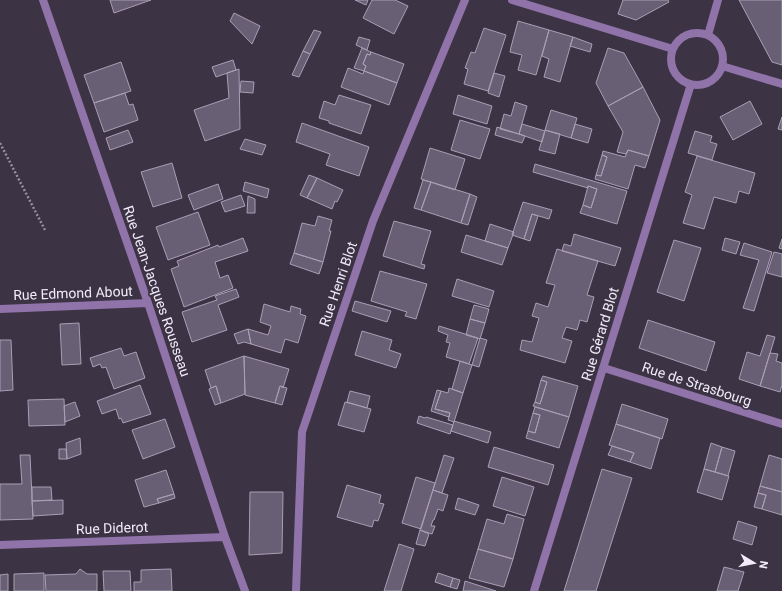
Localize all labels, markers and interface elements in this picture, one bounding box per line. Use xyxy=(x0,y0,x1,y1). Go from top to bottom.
street label: Rue Jean-Jacques Rousseau xyxy=(120,203,194,379)
street label: Rue Henri Blot xyxy=(316,239,360,329)
street label: Rue Edmond About xyxy=(13,283,133,303)
street label: Rue Gérard Blot xyxy=(578,285,622,383)
street label: Rue de Strasbourg xyxy=(640,359,754,409)
street label: Rue Diderot xyxy=(76,519,149,537)
north arrow xyxy=(734,543,774,583)
text: N xyxy=(756,560,770,570)

